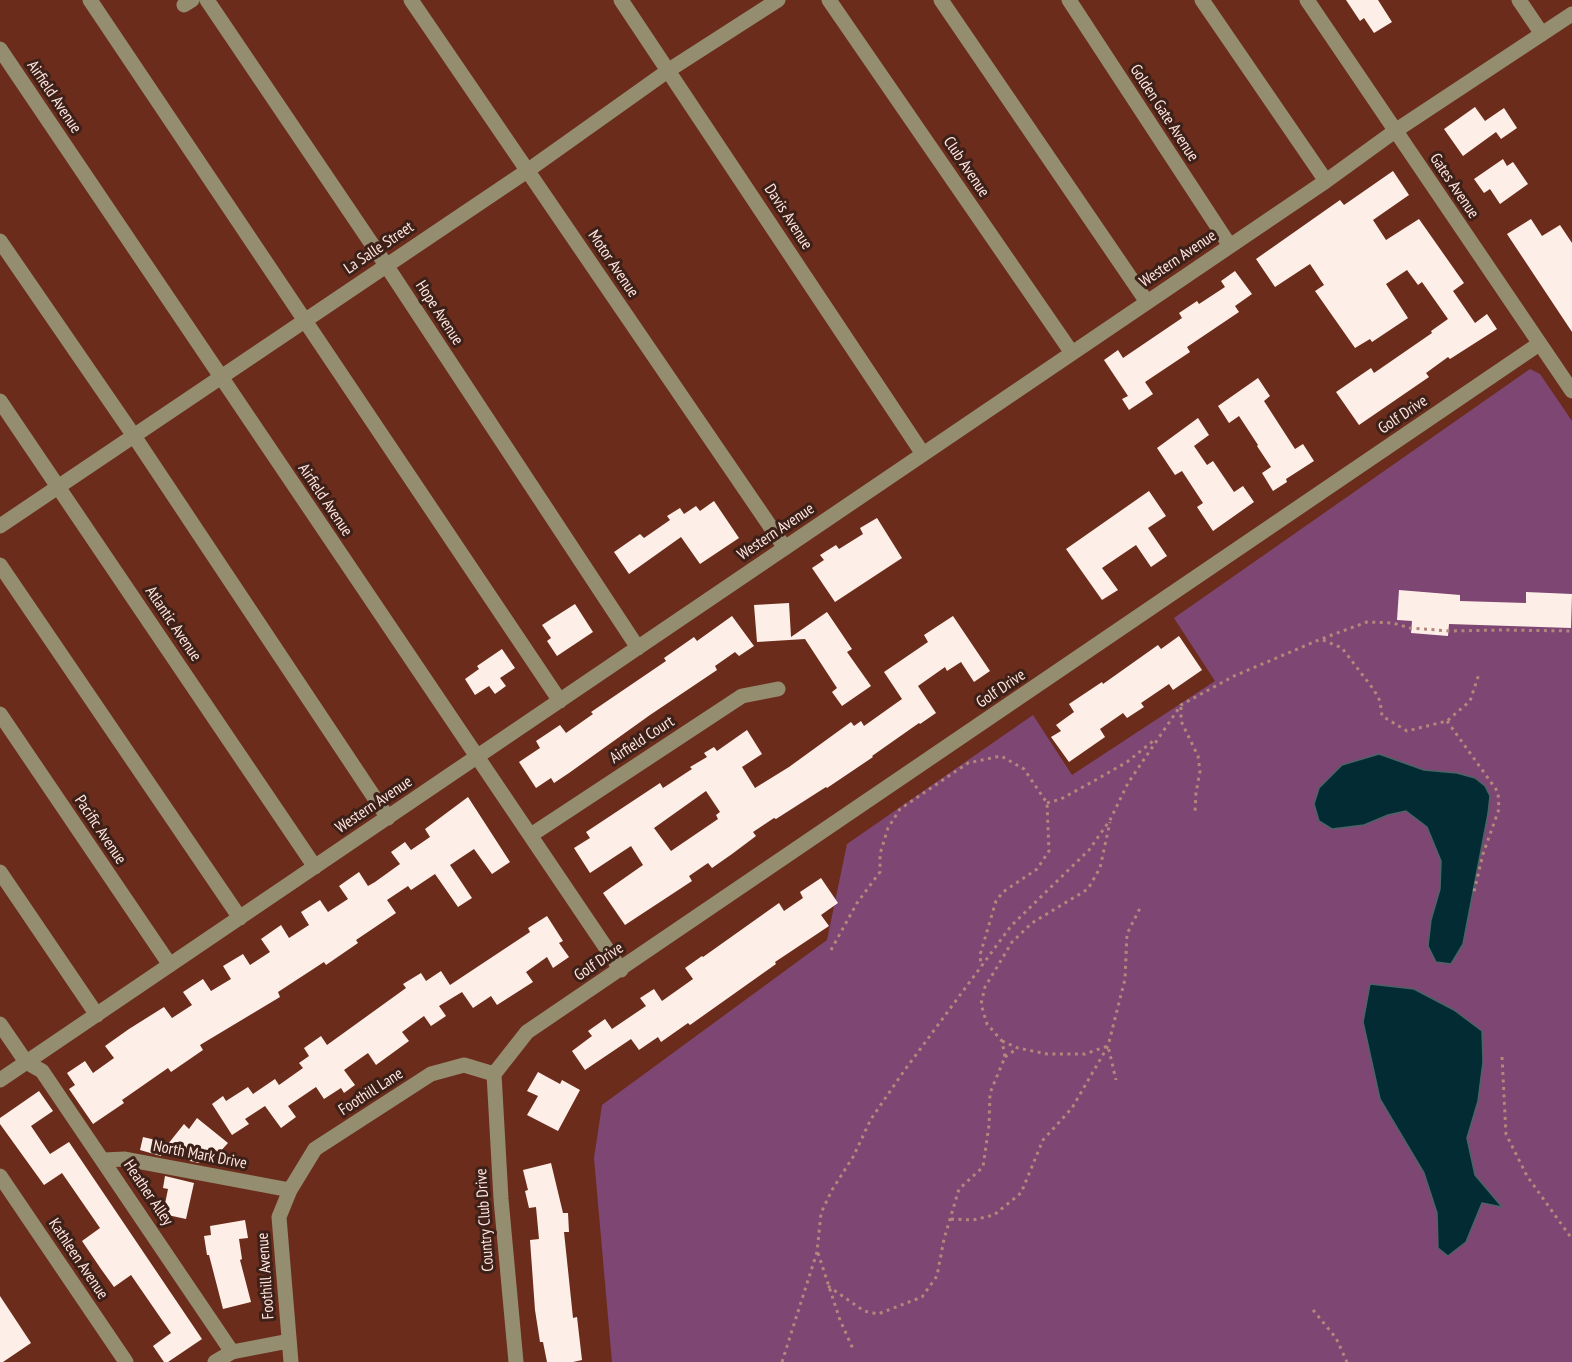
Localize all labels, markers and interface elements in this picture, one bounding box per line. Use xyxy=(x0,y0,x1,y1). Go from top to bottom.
street label: Airfield Avenue xyxy=(23,57,85,137)
street label: Golden Gate Avenue xyxy=(1126,61,1202,165)
street label: Club Avenue xyxy=(939,133,993,201)
street label: Gates Avenue xyxy=(1425,150,1483,222)
street label: Davis Avenue xyxy=(760,181,816,253)
street label: La Salle Street xyxy=(340,218,418,278)
street label: Western Avenue xyxy=(1136,226,1220,292)
street label: Motor Avenue xyxy=(584,227,642,301)
street label: Hope Avenue xyxy=(411,277,467,349)
street label: Golf Drive xyxy=(1375,392,1431,438)
street label: Airfield Avenue xyxy=(294,460,356,540)
street label: Western Avenue xyxy=(734,499,818,565)
street label: Atlantic Avenue xyxy=(141,583,205,665)
street label: Golf Drive xyxy=(973,666,1029,712)
street label: Airfield Court xyxy=(606,712,678,768)
street label: Western Avenue xyxy=(332,772,416,838)
street label: Pacific Avenue xyxy=(70,792,130,868)
street label: Golf Drive xyxy=(571,939,627,985)
street label: Foothill Lane xyxy=(335,1064,407,1120)
street label: North Mark Drive xyxy=(152,1137,248,1173)
street label: Heather Alley xyxy=(119,1157,177,1229)
street label: Country Club Drive xyxy=(472,1168,498,1272)
street label: Kathleen Avenue xyxy=(44,1215,112,1303)
street label: Foothill Avenue xyxy=(253,1232,279,1320)

